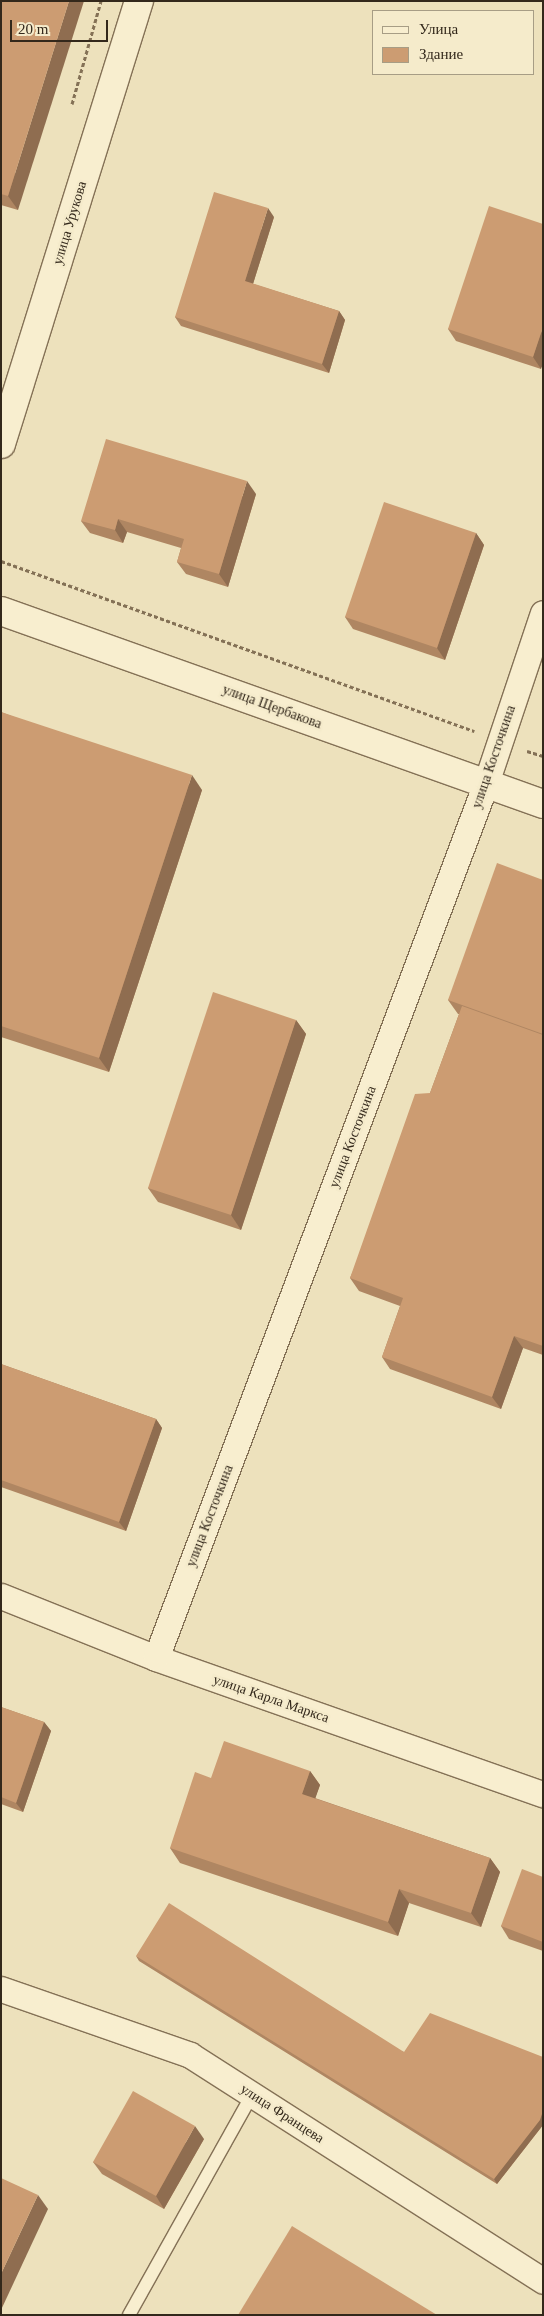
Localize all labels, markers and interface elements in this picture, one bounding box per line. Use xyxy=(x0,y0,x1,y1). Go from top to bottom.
scale bar xyxy=(12,10,110,42)
legend xyxy=(372,10,534,75)
text: 20 m xyxy=(18,21,48,37)
text: Улица xyxy=(419,21,458,37)
text: Здание xyxy=(419,46,463,62)
street label: улица Урукова xyxy=(49,179,91,267)
street label: улица Щербакова xyxy=(220,681,324,733)
street label: улица Косточкина xyxy=(468,703,520,811)
street label: улица Косточкина xyxy=(326,1084,380,1190)
street label: улица Косточкина xyxy=(183,1463,237,1569)
street label: улица Карла Маркса xyxy=(211,1671,331,1727)
street label: улица Францева xyxy=(237,2081,327,2147)

